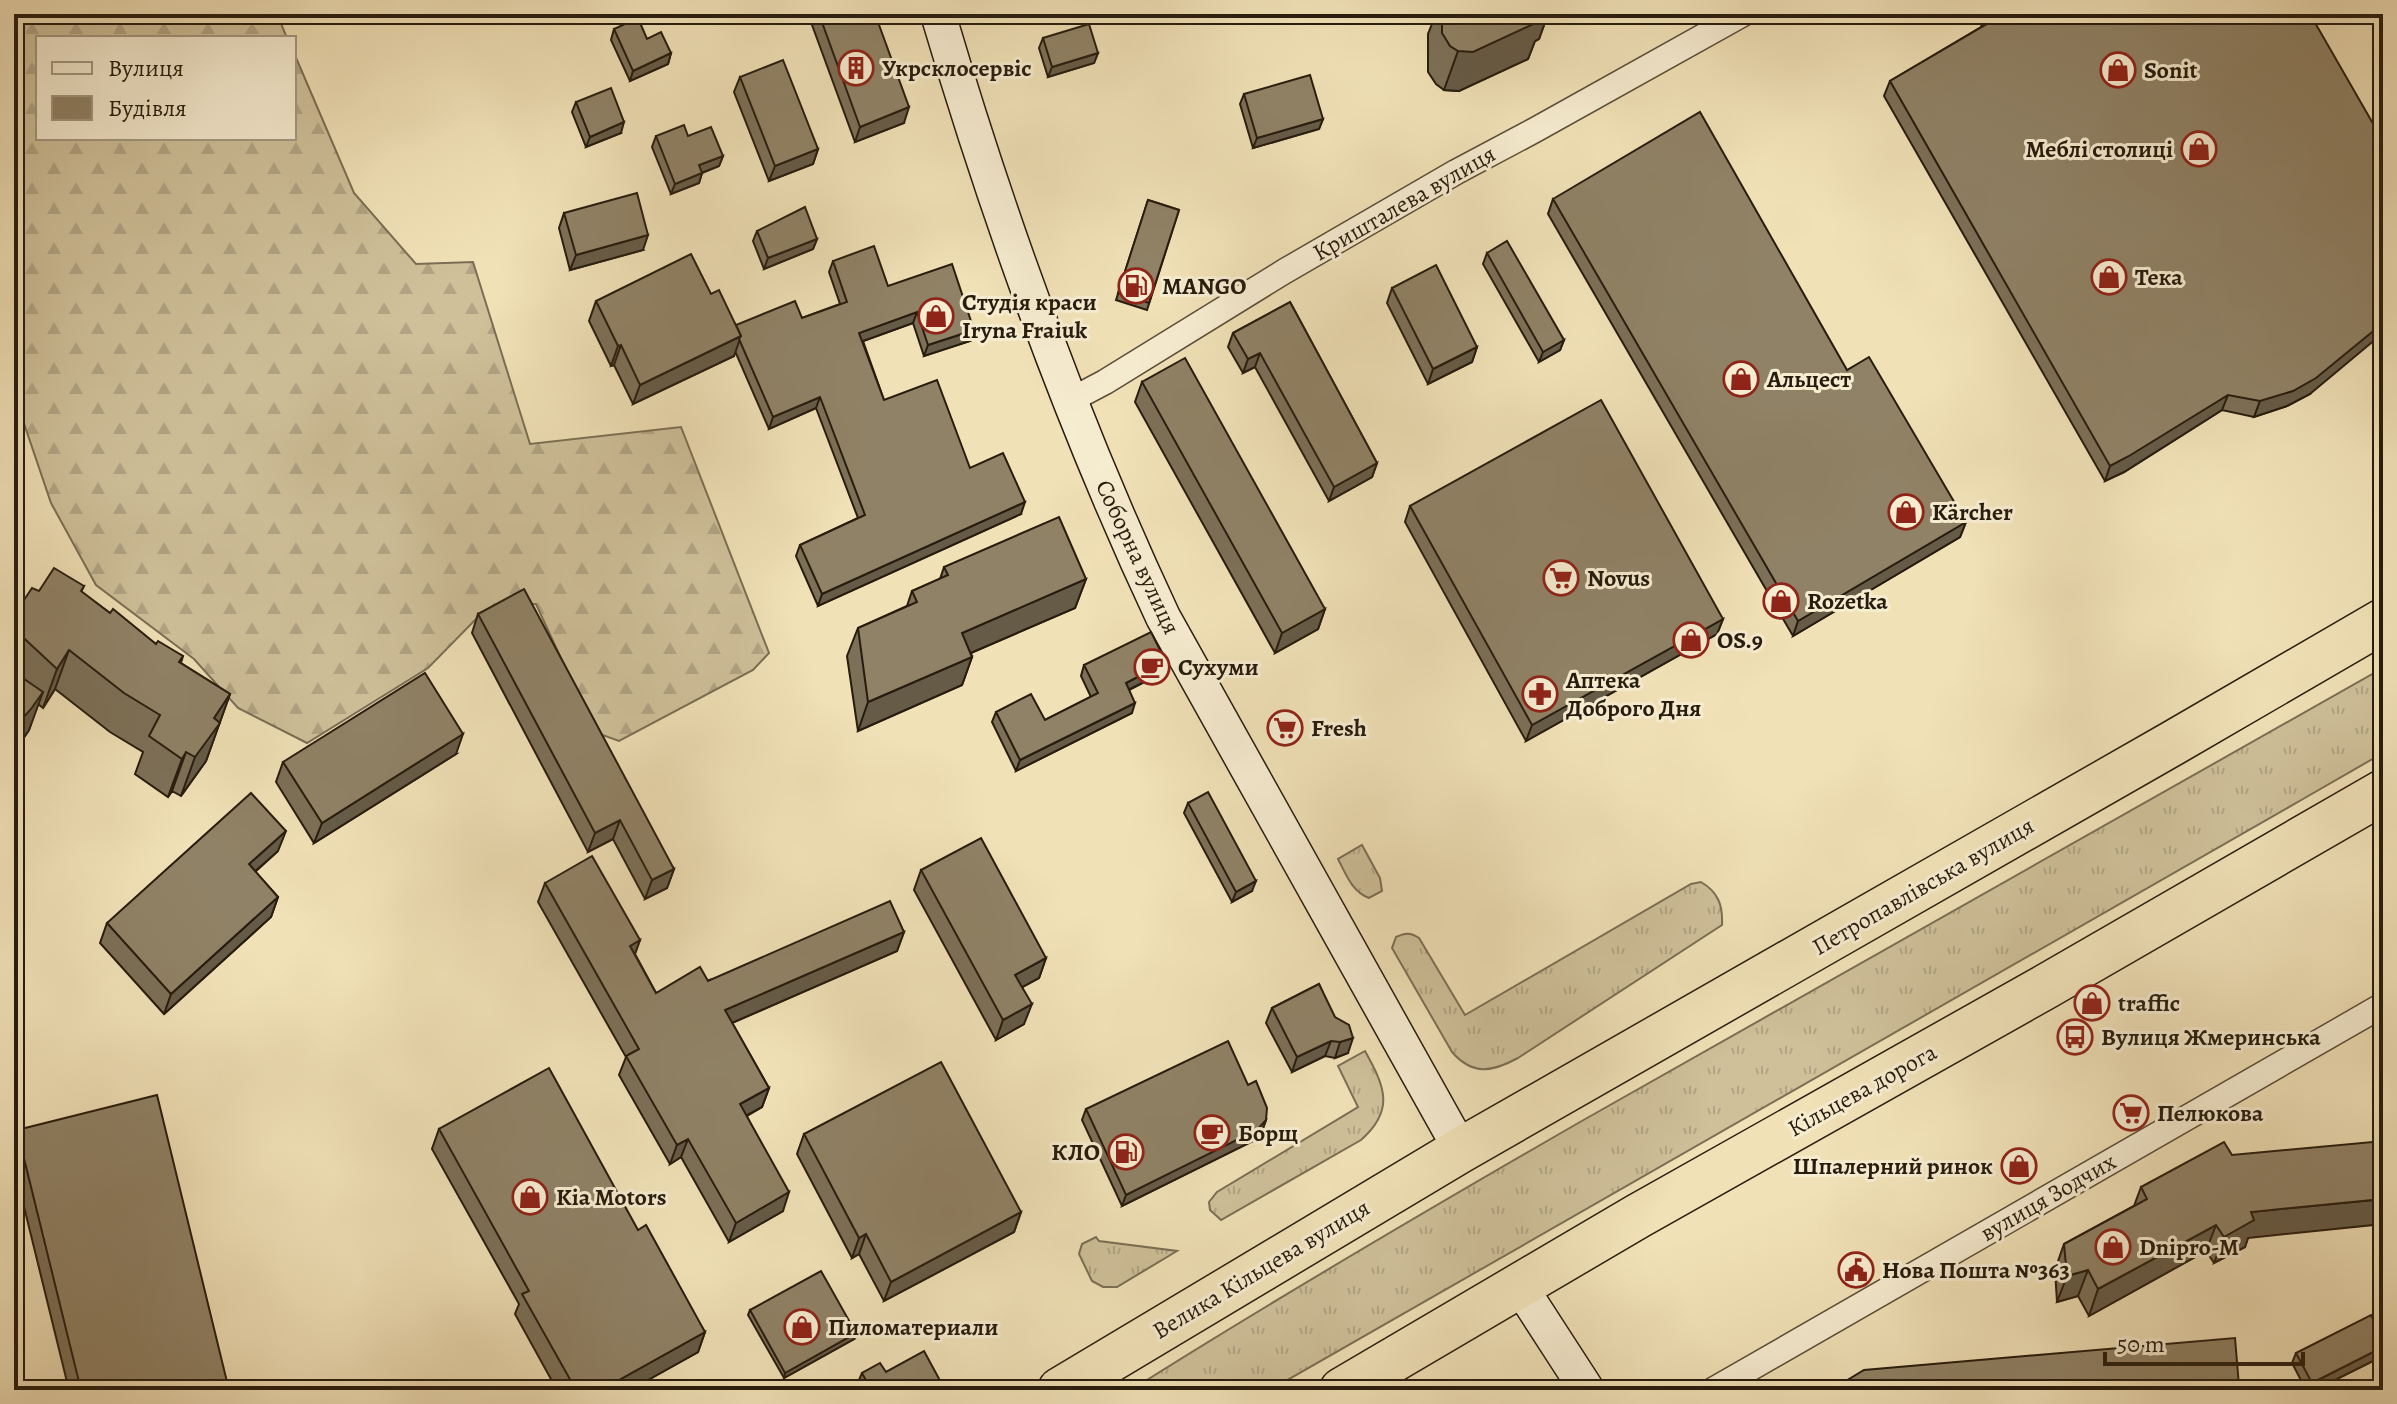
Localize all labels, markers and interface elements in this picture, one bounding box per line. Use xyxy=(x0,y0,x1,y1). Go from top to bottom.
legend xyxy=(36,36,296,140)
building icon: Укрсклосервіс xyxy=(837,49,875,87)
shop icon: Sonit xyxy=(2099,51,2137,89)
text: Вулиця xyxy=(108,52,184,84)
place label: Укрсклосервіс xyxy=(882,52,1032,84)
place label: Sonit xyxy=(2144,54,2197,86)
text: Будівля xyxy=(108,92,187,124)
shop icon: Меблі столиці xyxy=(2180,130,2218,168)
place label: Меблі столиці xyxy=(2025,133,2173,165)
street label: Кришталева вулиця xyxy=(1307,138,1501,268)
shop icon: Тека xyxy=(2090,258,2128,296)
place label: Тека xyxy=(2135,261,2183,293)
fuel station icon: MANGO xyxy=(1117,267,1155,305)
place label: MANGO xyxy=(1162,270,1247,302)
place label: Студія краси Iryna Fraiuk xyxy=(962,286,1097,346)
shop icon: Студія краси Iryna Fraiuk xyxy=(917,297,955,335)
shop icon: Альцест xyxy=(1722,360,1760,398)
place label: Альцест xyxy=(1766,363,1851,395)
street label: Соборна вулиця xyxy=(1088,475,1188,639)
shop icon: Kärcher xyxy=(1887,493,1925,531)
place label: Kärcher xyxy=(1932,496,2013,528)
supermarket icon: Novus xyxy=(1542,559,1580,597)
place label: Novus xyxy=(1587,562,1650,594)
shop icon: Rozetka xyxy=(1762,582,1800,620)
place label: Rozetka xyxy=(1807,585,1888,617)
shop icon: OS.9 xyxy=(1672,621,1710,659)
place label: OS.9 xyxy=(1717,624,1763,656)
cafe icon: Сухуми xyxy=(1133,648,1171,686)
place label: Сухуми xyxy=(1178,651,1259,683)
place label: Аптека Доброго Дня xyxy=(1565,664,1701,724)
pharmacy icon: Аптека Доброго Дня xyxy=(1521,675,1559,713)
supermarket icon: Fresh xyxy=(1266,709,1304,747)
place label: Fresh xyxy=(1311,712,1367,744)
street label: Петропавлівська вулиця xyxy=(1806,809,2040,963)
shop icon: traffic xyxy=(2073,984,2111,1022)
place label: traffic xyxy=(2118,987,2180,1019)
bus stop icon: Вулиця Жмеринська xyxy=(2056,1018,2094,1056)
place label: Вулиця Жмеринська xyxy=(2101,1021,2321,1053)
street label: Кільцева дорога xyxy=(1782,1036,1942,1144)
supermarket icon: Пелюкова xyxy=(2112,1094,2150,1132)
place label: Пелюкова xyxy=(2157,1097,2264,1129)
cafe icon: Борщ xyxy=(1193,1114,1231,1152)
place label: Борщ xyxy=(1238,1117,1298,1149)
fuel station icon: КЛО xyxy=(1107,1133,1145,1171)
place label: КЛО xyxy=(1051,1136,1100,1168)
street label: вулиця Зодчих xyxy=(1974,1145,2122,1249)
shop icon: Шпалерний ринок xyxy=(2000,1147,2038,1185)
place label: Шпалерний ринок xyxy=(1793,1150,1993,1182)
shop icon: Kia Motors xyxy=(511,1178,549,1216)
place label: Kia Motors xyxy=(556,1181,667,1213)
street label: Велика Кільцева вулиця xyxy=(1146,1191,1376,1347)
shop icon: Dnipro-M xyxy=(2094,1228,2132,1266)
place label: Dnipro-M xyxy=(2139,1231,2239,1263)
public building icon: Нова Пошта №363 xyxy=(1837,1251,1875,1289)
place label: Нова Пошта №363 xyxy=(1882,1254,2070,1286)
shop icon: Пиломатериали xyxy=(783,1308,821,1346)
place label: Пиломатериали xyxy=(828,1311,999,1343)
scale bar xyxy=(2105,1316,2303,1366)
text: 50 m xyxy=(2117,1328,2165,1360)

